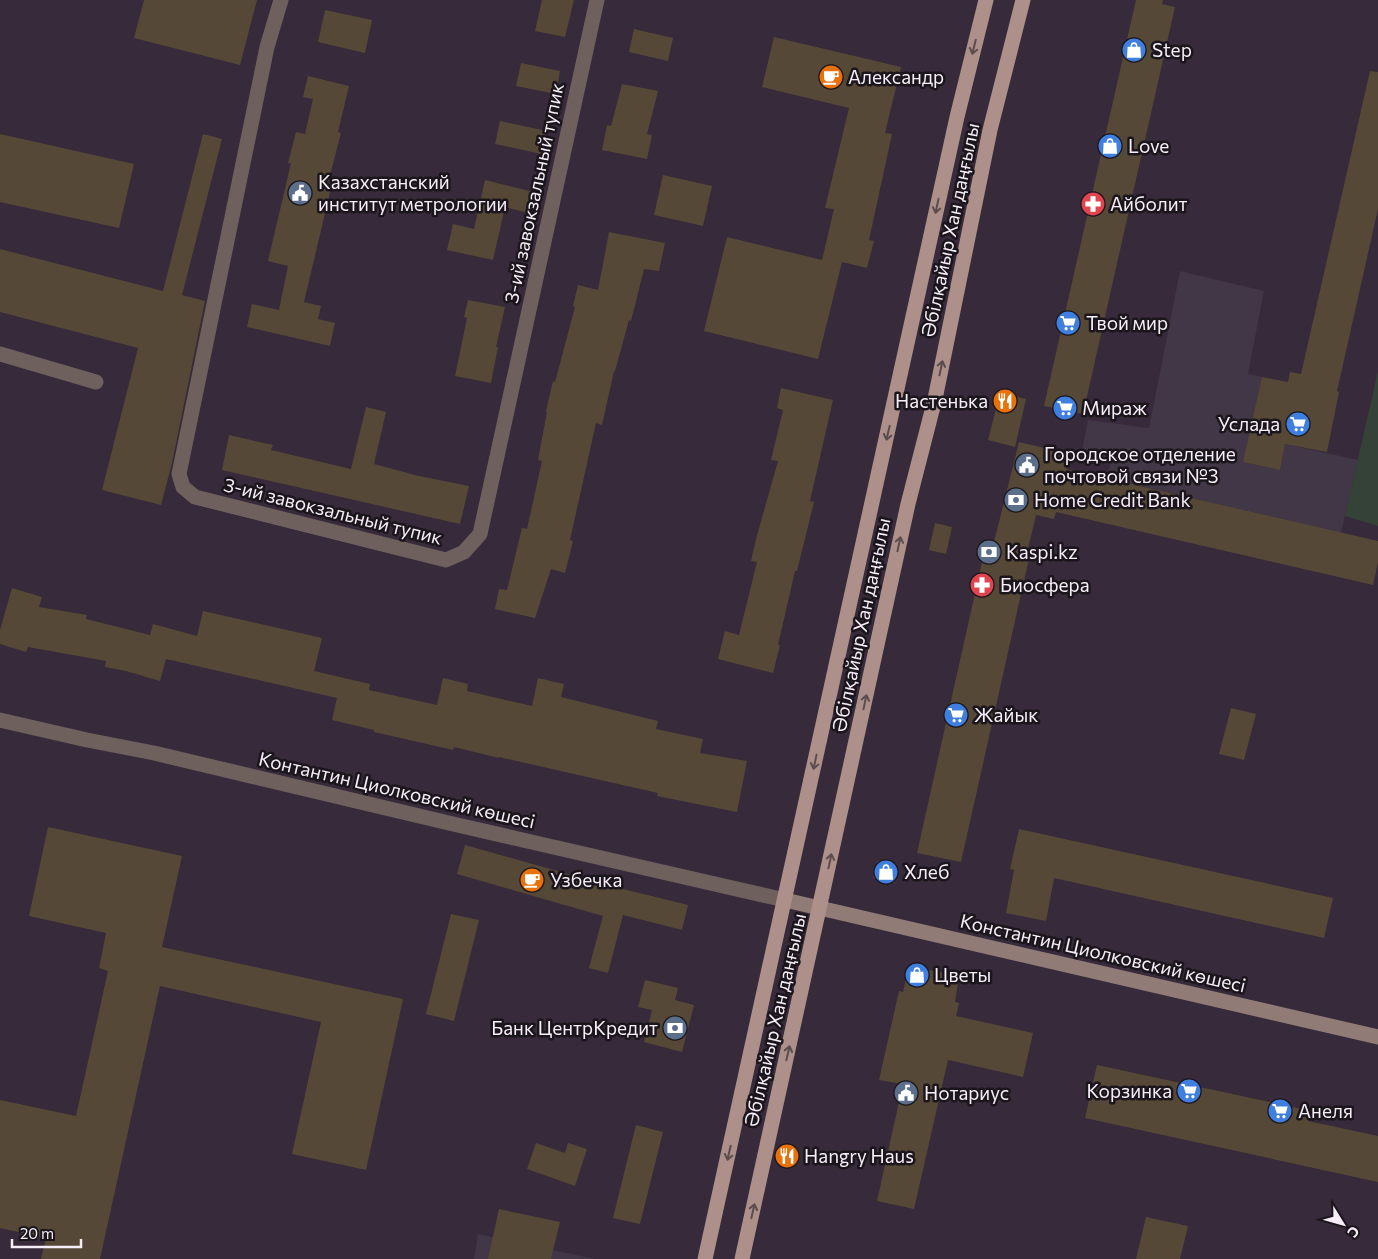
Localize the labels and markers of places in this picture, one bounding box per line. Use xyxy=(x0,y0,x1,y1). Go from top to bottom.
shop icon: Step xyxy=(1121,37,1147,63)
place label: Step xyxy=(1152,38,1192,61)
cafe icon: Александр xyxy=(818,64,844,90)
place label: Александр xyxy=(848,65,944,88)
shop icon: Love xyxy=(1097,133,1123,159)
place label: Love xyxy=(1128,134,1169,157)
place label: Казахстанский институт метрологии xyxy=(318,170,508,215)
public building icon: Казахстанский институт метрологии xyxy=(287,180,313,206)
pharmacy icon: Айболит xyxy=(1080,191,1106,217)
place label: Айболит xyxy=(1110,192,1188,215)
supermarket icon: Твой мир xyxy=(1055,310,1081,336)
place label: Твой мир xyxy=(1086,311,1168,334)
restaurant icon: Настенька xyxy=(992,388,1018,414)
place label: Настенька xyxy=(895,389,988,412)
supermarket icon: Мираж xyxy=(1052,395,1078,421)
place label: Мираж xyxy=(1082,396,1147,419)
supermarket icon: Услада xyxy=(1285,411,1311,437)
place label: Услада xyxy=(1218,412,1280,435)
place label: Городское отделение почтовой связи №3 xyxy=(1044,442,1236,487)
public building icon: Городское отделение почтовой связи №3 xyxy=(1014,452,1040,478)
bank icon: Home Credit Bank xyxy=(1003,487,1029,513)
place label: Home Credit Bank xyxy=(1034,488,1191,511)
bank icon: Kaspi.kz xyxy=(976,539,1002,565)
place label: Kaspi.kz xyxy=(1006,540,1078,563)
pharmacy icon: Биосфера xyxy=(969,572,995,598)
place label: Биосфера xyxy=(1000,573,1090,596)
supermarket icon: Жайык xyxy=(943,702,969,728)
place label: Жайык xyxy=(974,703,1038,726)
shop icon: Хлеб xyxy=(873,859,899,885)
place label: Хлеб xyxy=(904,860,949,883)
cafe icon: Узбечка xyxy=(519,867,545,893)
place label: Узбечка xyxy=(550,868,622,891)
shop icon: Цветы xyxy=(904,962,930,988)
place label: Цветы xyxy=(934,963,991,986)
bank icon: Банк ЦентрКредит xyxy=(662,1015,688,1041)
place label: Банк ЦентрКредит xyxy=(491,1016,658,1039)
supermarket icon: Корзинка xyxy=(1176,1078,1202,1104)
place label: Корзинка xyxy=(1087,1079,1172,1102)
public building icon: Нотариус xyxy=(893,1080,919,1106)
place label: Нотариус xyxy=(924,1081,1009,1104)
supermarket icon: Анеля xyxy=(1267,1098,1293,1124)
place label: Анеля xyxy=(1298,1099,1353,1122)
restaurant icon: Hangry Haus xyxy=(774,1143,800,1169)
place label: Hangry Haus xyxy=(804,1144,914,1167)

